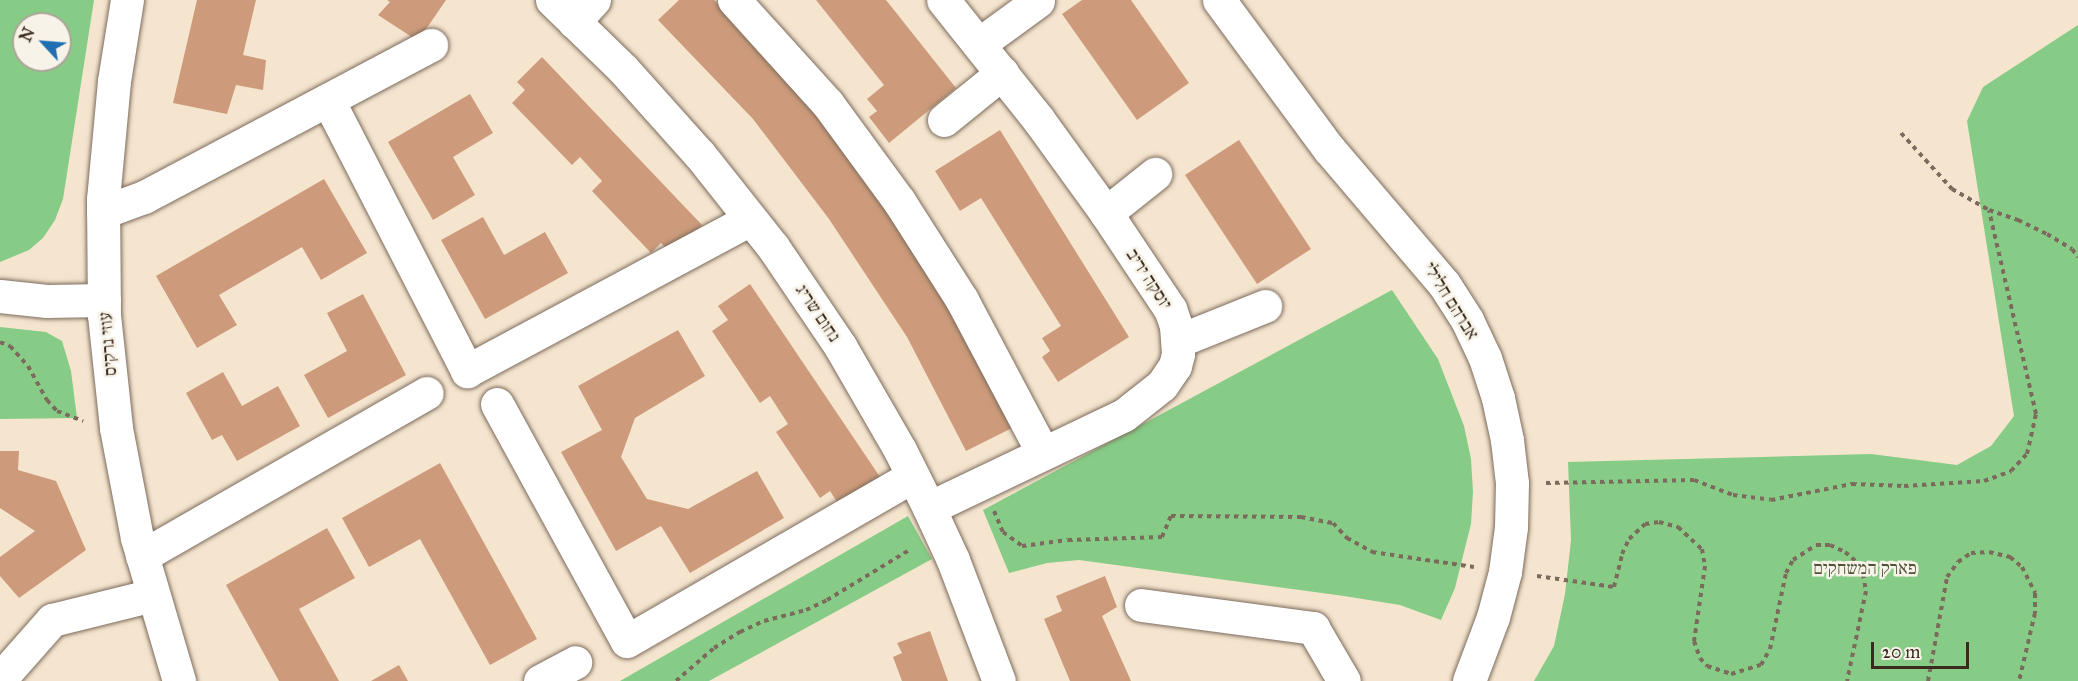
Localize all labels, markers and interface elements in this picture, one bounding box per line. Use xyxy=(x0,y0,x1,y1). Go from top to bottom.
north arrow xyxy=(12,12,72,72)
text: N xyxy=(16,25,39,45)
street label: יוסקה יריב xyxy=(1121,245,1177,313)
street label: אברהם חלילי xyxy=(1419,258,1483,344)
street label: נחום שריג xyxy=(791,280,845,346)
street label: עוזי נרקיס xyxy=(94,311,122,377)
park label: פארק המשחקים xyxy=(1813,557,1917,579)
scale bar xyxy=(1874,630,1972,668)
text: 20 m xyxy=(1882,641,1920,663)

